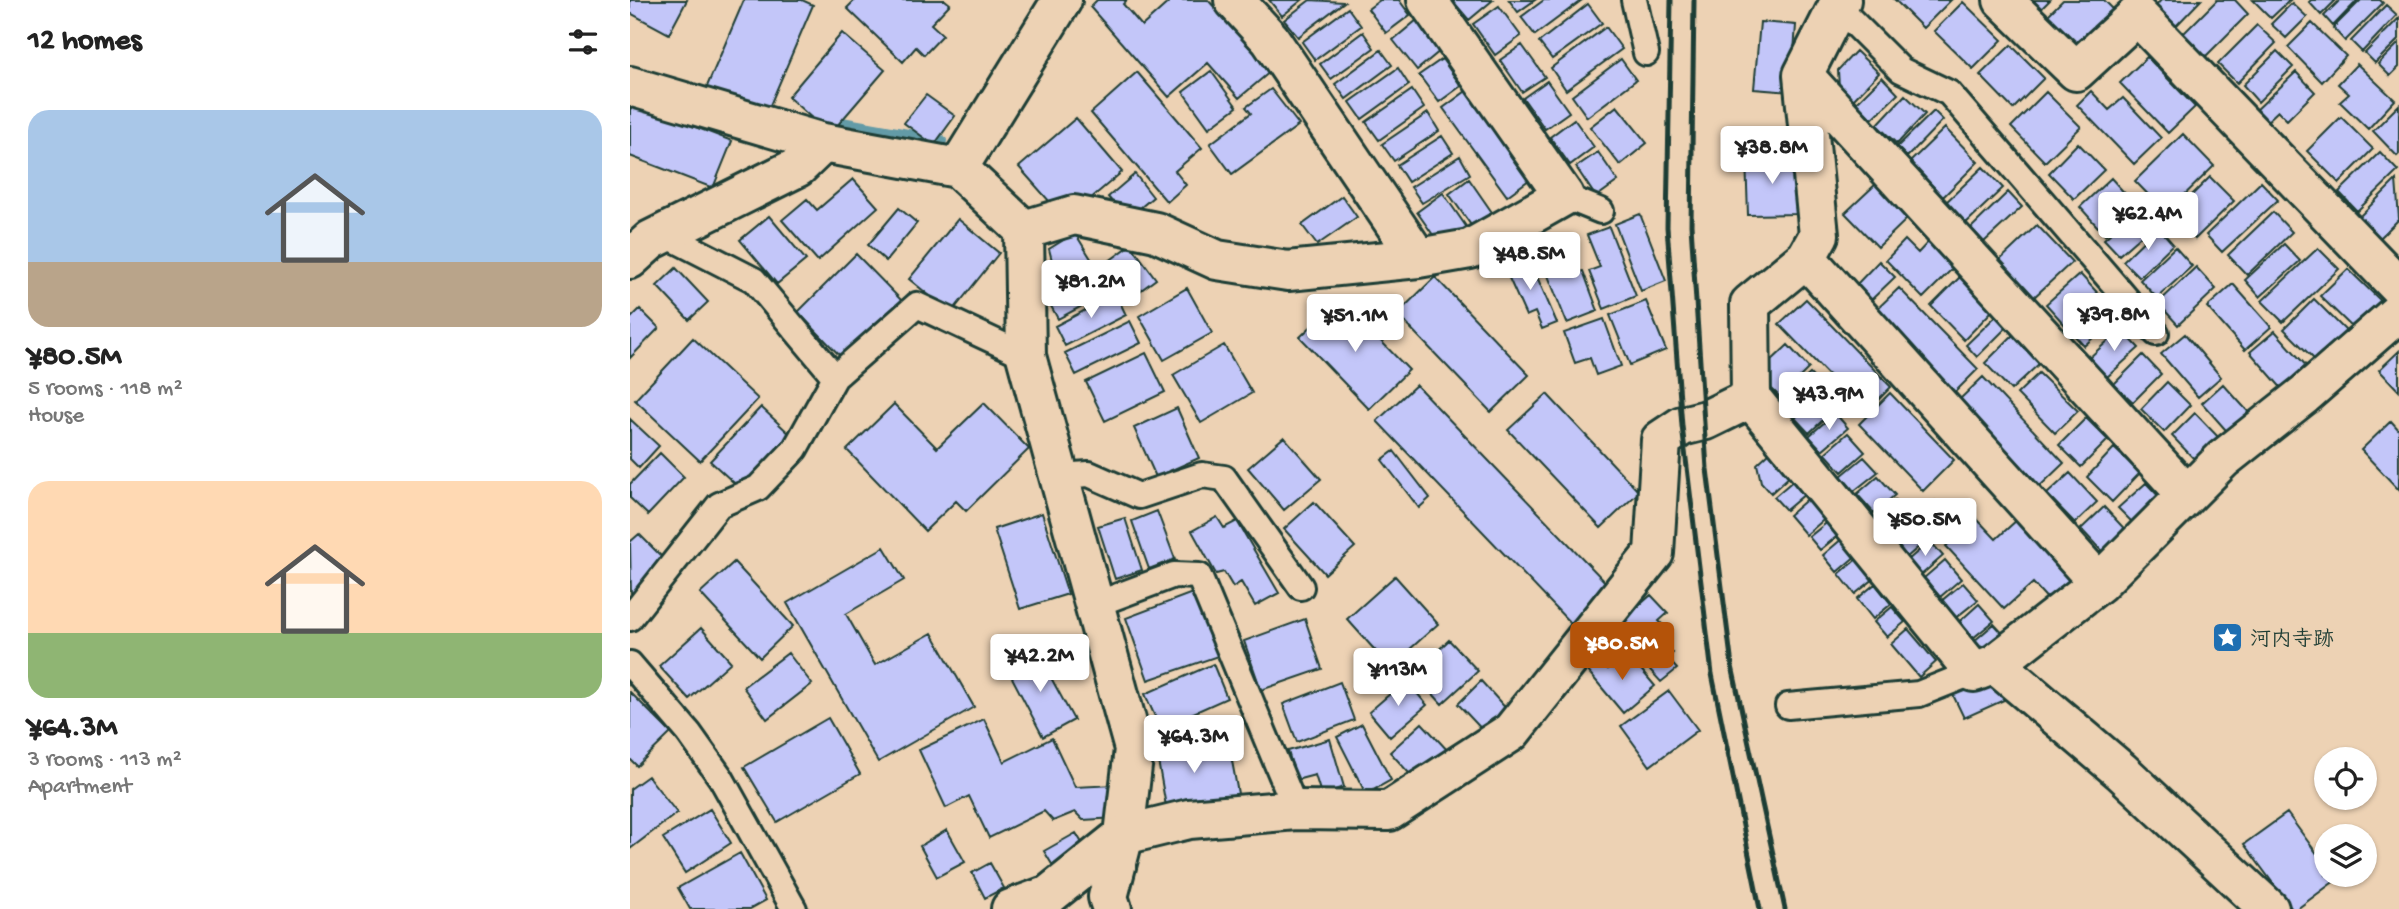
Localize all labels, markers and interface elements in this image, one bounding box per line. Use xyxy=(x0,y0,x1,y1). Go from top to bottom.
icon: filters xyxy=(564,23,602,61)
text: 12 homes xyxy=(28,25,141,60)
pin: ¥38.8M xyxy=(1715,127,1829,186)
text: ¥38.8M xyxy=(1737,135,1808,162)
icon: home xyxy=(252,155,378,281)
pin: ¥62.4M xyxy=(2091,192,2205,252)
text: ¥62.4M xyxy=(2114,201,2182,228)
pin: ¥48.5M xyxy=(1473,232,1587,292)
text: ¥48.5M xyxy=(1495,241,1565,268)
pin: ¥81.2M xyxy=(1034,260,1148,320)
text: ¥81.2M xyxy=(1057,269,1125,296)
pin: ¥51.1M xyxy=(1298,294,1412,354)
pin: ¥39.8M xyxy=(2057,294,2171,353)
text: ¥39.8M xyxy=(2079,302,2149,329)
text: ¥51.1M xyxy=(1323,303,1387,330)
text: ¥80.5M xyxy=(28,341,121,376)
pin: ¥43.9M xyxy=(1772,372,1886,432)
text: 5 rooms · 118 m² xyxy=(28,376,183,403)
text: ¥43.9M xyxy=(1795,381,1863,408)
text: House xyxy=(28,403,84,430)
pin: ¥50.5M xyxy=(1868,498,1982,558)
text: ¥50.5M xyxy=(1889,507,1961,534)
icon: home xyxy=(252,526,378,652)
place icon: 河内寺跡 xyxy=(2210,621,2244,655)
pin: ¥80.5M xyxy=(1565,622,1679,682)
place label: 河内寺跡 xyxy=(2250,627,2334,654)
text: ¥80.5M xyxy=(1586,631,1658,658)
pin: ¥42.2M xyxy=(983,634,1097,694)
text: ¥42.2M xyxy=(1006,643,1074,670)
pin: ¥113M xyxy=(1349,648,1447,708)
text: ¥113M xyxy=(1369,657,1427,684)
text: ¥64.3M xyxy=(28,712,117,747)
pin: ¥64.3M xyxy=(1137,716,1251,775)
text: ¥64.3M xyxy=(1160,724,1228,751)
text: 3 rooms · 113 m² xyxy=(28,747,182,774)
map controls xyxy=(2314,747,2377,887)
button: locate xyxy=(2314,747,2377,810)
text: Apartment xyxy=(28,774,132,801)
button: layers xyxy=(2314,824,2377,887)

